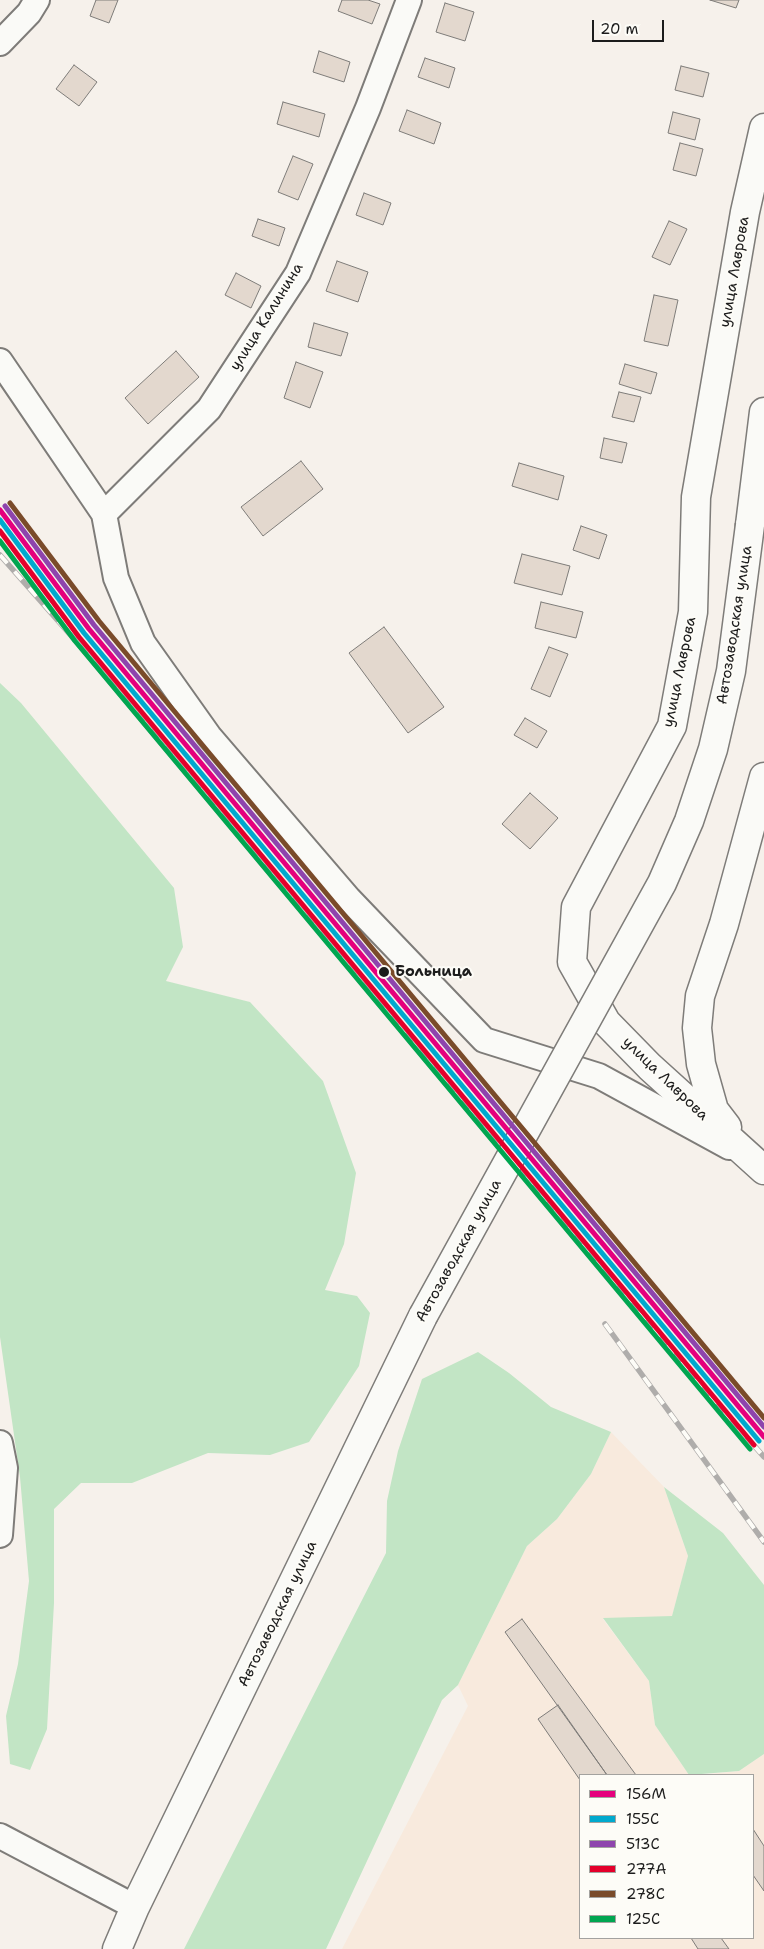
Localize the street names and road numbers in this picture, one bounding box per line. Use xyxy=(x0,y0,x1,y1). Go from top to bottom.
street label: улица Лаврова xyxy=(716,215,754,329)
street label: улица Калинина xyxy=(227,260,307,374)
street label: Автозаводская улица xyxy=(714,544,756,706)
street label: улица Лаврова xyxy=(659,615,701,729)
street label: улица Лаврова xyxy=(618,1033,712,1125)
street label: Автозаводская улица xyxy=(412,1176,506,1326)
street label: Автозаводская улица xyxy=(235,1538,321,1690)

